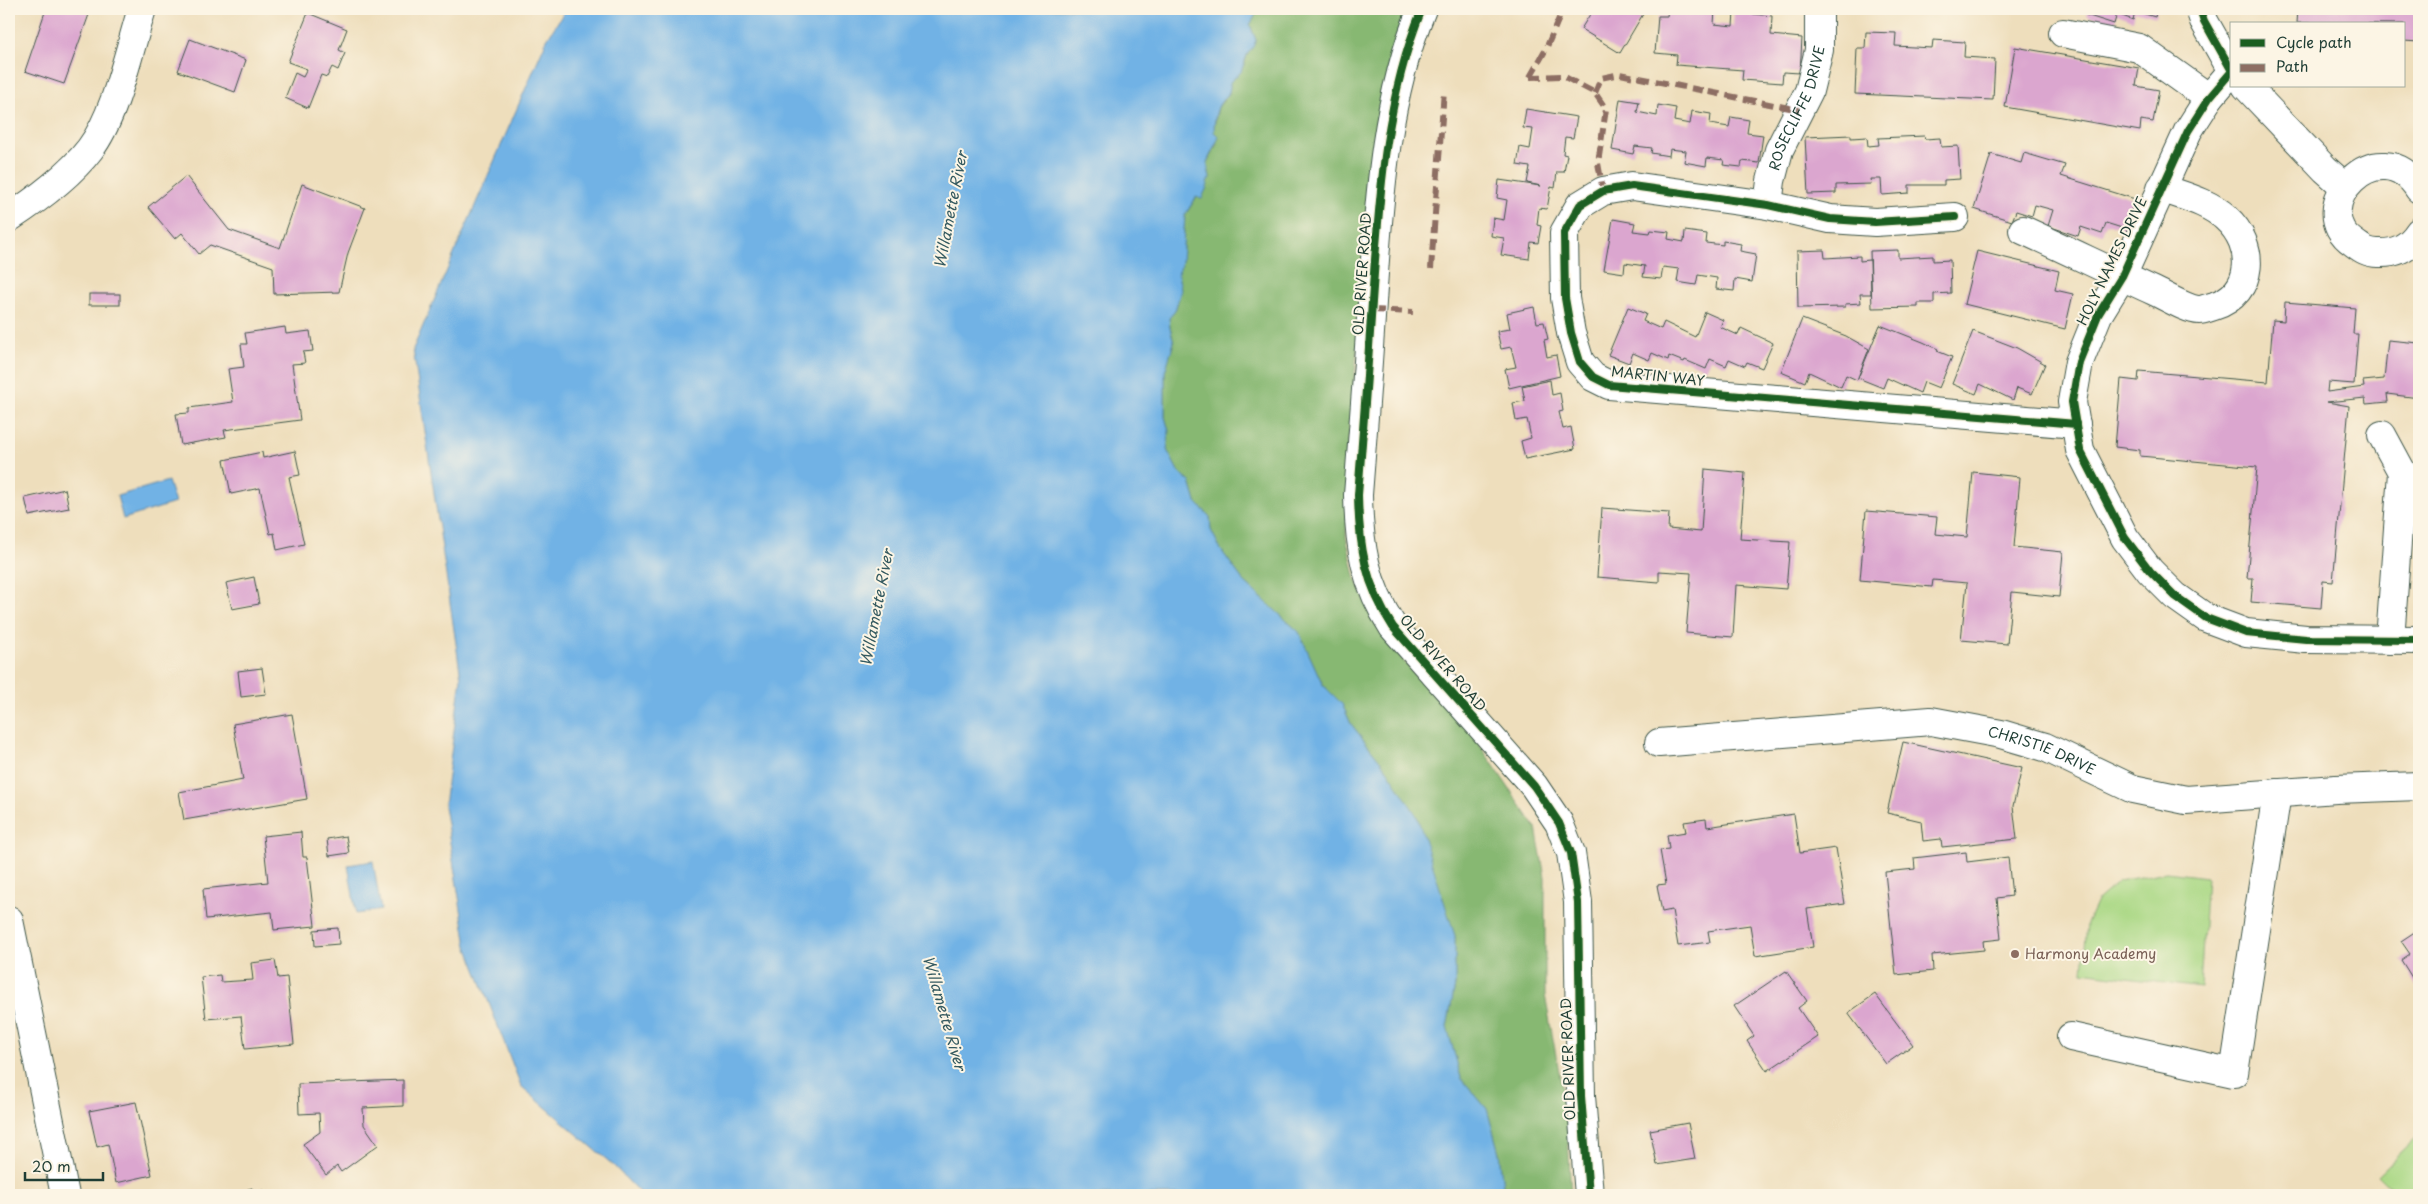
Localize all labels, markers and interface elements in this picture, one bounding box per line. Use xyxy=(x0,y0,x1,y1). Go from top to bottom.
legend xyxy=(2230,22,2406,88)
text: Cycle path xyxy=(2276,30,2352,53)
street label: ROSECLIFFE DRIVE xyxy=(1763,43,1830,173)
text: Path xyxy=(2276,54,2308,77)
water label: Willamette River xyxy=(927,147,973,270)
street label: HOLY NAMES DRIVE xyxy=(2071,193,2152,329)
street label: OLD RIVER ROAD xyxy=(1347,212,1376,336)
street label: MARTIN WAY xyxy=(1610,360,1706,391)
water label: Willamette River xyxy=(853,545,899,668)
street label: OLD RIVER ROAD xyxy=(1395,609,1492,716)
street label: CHRISTIE DRIVE xyxy=(1986,721,2100,780)
place label: Harmony Academy xyxy=(2025,943,2156,964)
marker: Harmony Academy xyxy=(2009,948,2021,960)
water label: Willamette River xyxy=(918,952,973,1075)
street label: OLD RIVER ROAD xyxy=(1555,997,1580,1121)
scale bar xyxy=(25,1149,102,1181)
text: 20 m xyxy=(32,1154,71,1177)

